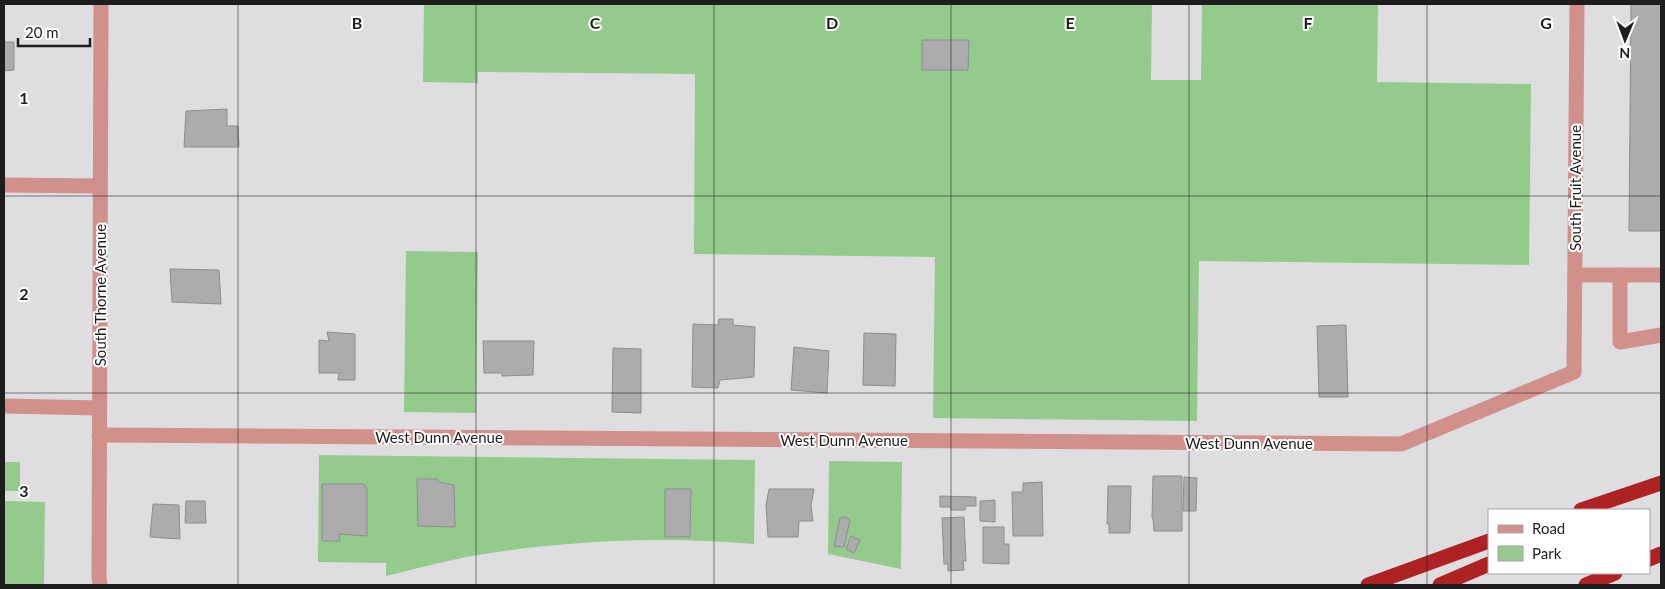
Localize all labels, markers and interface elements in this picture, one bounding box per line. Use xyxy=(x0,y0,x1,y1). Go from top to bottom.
text: B xyxy=(352,13,362,32)
text: C xyxy=(590,13,601,32)
text: D xyxy=(826,13,838,32)
text: E xyxy=(1065,13,1075,32)
text: F xyxy=(1303,13,1313,32)
text: G xyxy=(1540,13,1552,32)
scale bar xyxy=(18,15,90,47)
north arrow xyxy=(1600,15,1650,65)
text: 20 m xyxy=(25,23,59,41)
text: N xyxy=(1619,45,1630,62)
text: 1 xyxy=(19,88,29,107)
street label: South Fruit Avenue xyxy=(1566,125,1584,251)
street label: South Thorne Avenue xyxy=(91,224,109,366)
text: 2 xyxy=(19,284,29,303)
street label: West Dunn Avenue xyxy=(375,428,503,446)
street label: West Dunn Avenue xyxy=(780,431,908,449)
street label: West Dunn Avenue xyxy=(1185,434,1313,452)
text: 3 xyxy=(19,481,29,500)
legend xyxy=(1488,509,1650,574)
text: Road xyxy=(1532,519,1565,537)
text: Park xyxy=(1532,544,1562,562)

